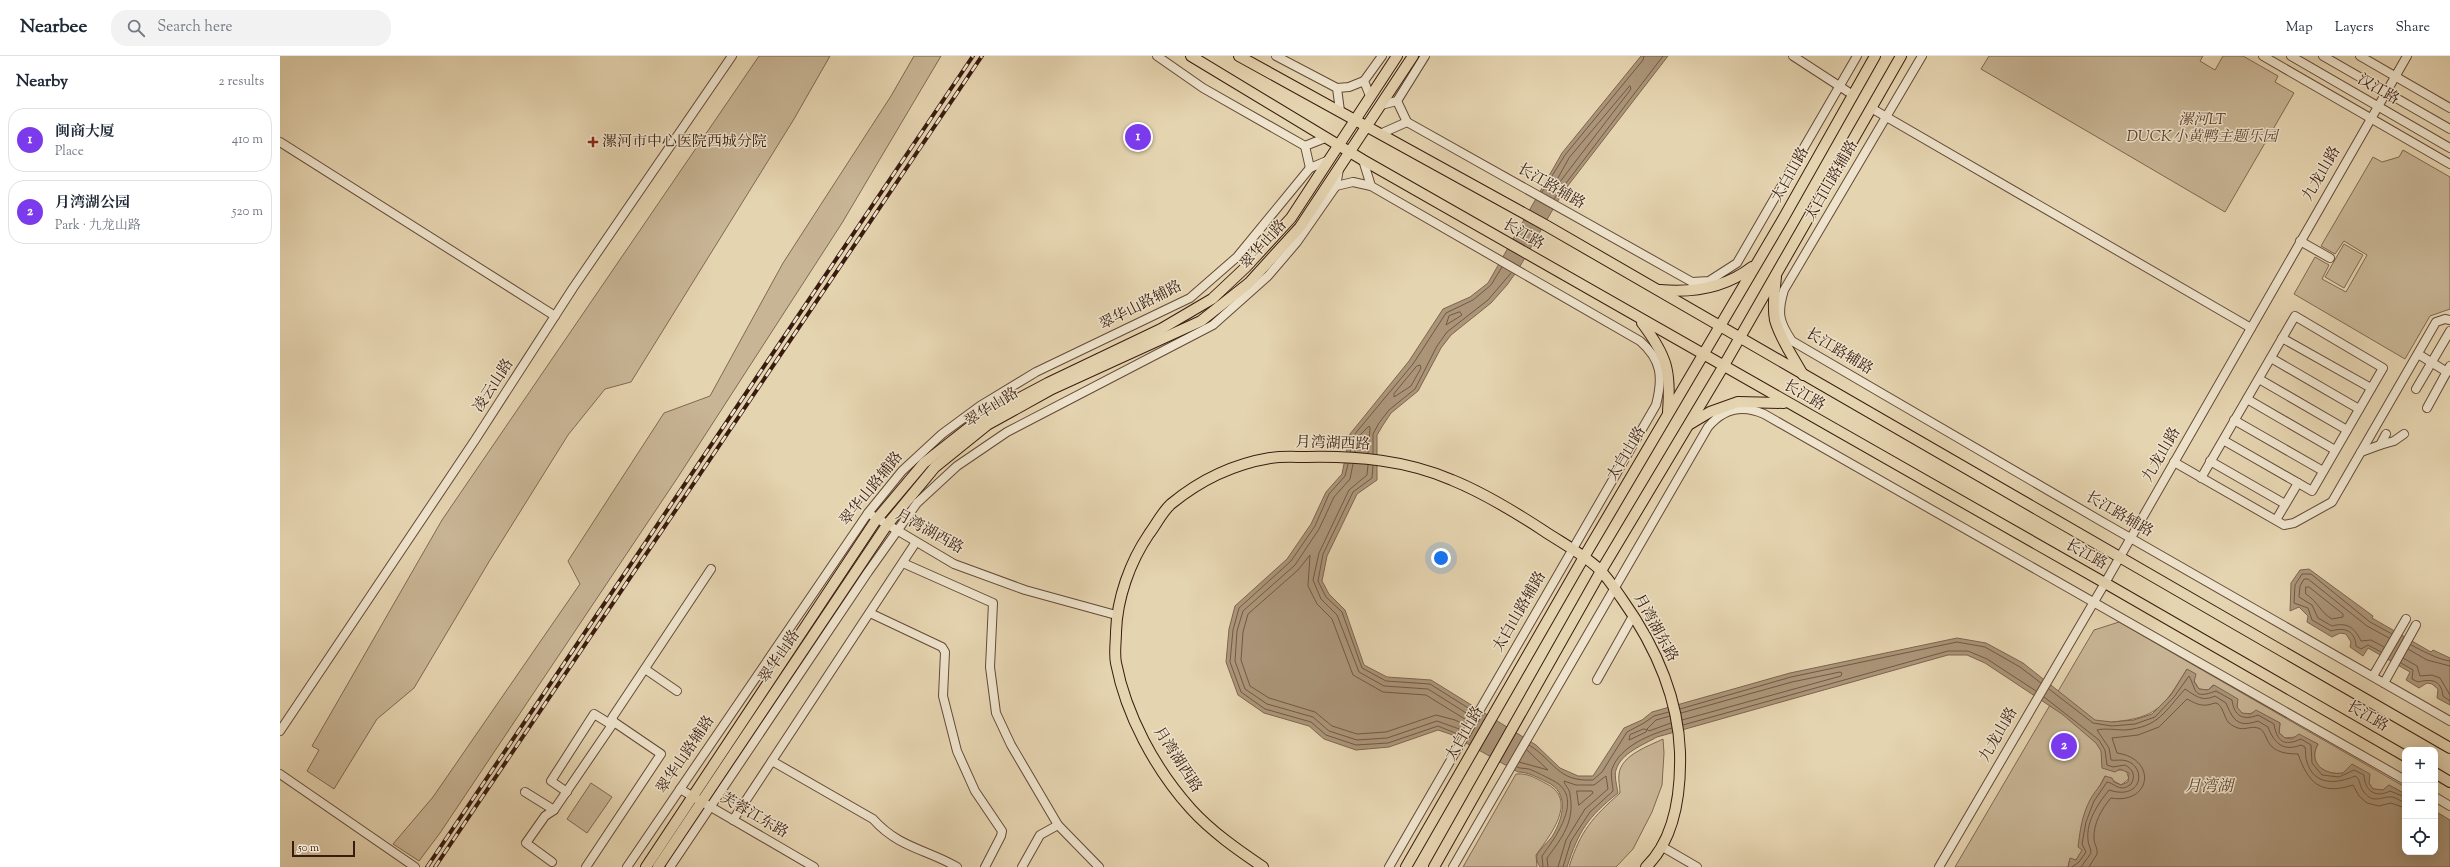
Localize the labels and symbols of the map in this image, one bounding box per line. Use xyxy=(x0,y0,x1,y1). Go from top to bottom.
street label: 汉江路 xyxy=(2353,70,2403,110)
park label: 漯河LT DUCK小黄鸭主题乐园 xyxy=(2127,110,2279,148)
pin: 1 xyxy=(1125,122,1151,152)
place label: 漯河市中心医院西城分院 xyxy=(602,132,767,153)
marker: 漯河市中心医院西城分院 xyxy=(587,136,599,148)
street label: 太白山路辅路 xyxy=(1800,137,1864,225)
street label: 九龙山路 xyxy=(2298,143,2346,205)
street label: 太白山路 xyxy=(1767,144,1815,206)
street label: 长江路辅路 xyxy=(1513,159,1589,215)
street label: 长江路 xyxy=(1498,215,1548,255)
street label: 翠华山路 xyxy=(1236,216,1292,274)
street label: 翠华山路辅路 xyxy=(1096,276,1186,336)
street label: 长江路辅路 xyxy=(1801,324,1877,380)
street label: 凌云山路 xyxy=(469,355,519,417)
street label: 长江路 xyxy=(1779,376,1829,416)
street label: 翠华山路 xyxy=(961,383,1023,433)
street label: 太白山路 xyxy=(1603,423,1651,485)
street label: 九龙山路 xyxy=(2138,424,2186,486)
street label: 月湾湖西路 xyxy=(1295,432,1371,456)
street label: 翠华山路辅路 xyxy=(836,447,908,531)
street label: 长江路辅路 xyxy=(2081,487,2157,543)
street label: 月湾湖西路 xyxy=(891,505,967,559)
street label: 长江路 xyxy=(2061,535,2111,575)
your location xyxy=(1431,548,1451,568)
street label: 太白山路辅路 xyxy=(1488,568,1552,656)
street label: 月湾湖东路 xyxy=(1628,590,1682,666)
street label: 翠华山路 xyxy=(755,626,805,688)
street label: 长江路 xyxy=(2342,697,2392,737)
street label: 太白山路 xyxy=(1441,703,1489,765)
street label: 九龙山路 xyxy=(1975,704,2023,766)
street label: 翠华山路辅路 xyxy=(652,712,720,798)
street label: 月湾湖西路 xyxy=(1148,723,1206,797)
pin: 2 xyxy=(2051,731,2077,761)
water label: 月湾湖 xyxy=(2185,776,2236,799)
street label: 芙蓉江东路 xyxy=(716,788,792,844)
scale bar xyxy=(292,839,355,858)

